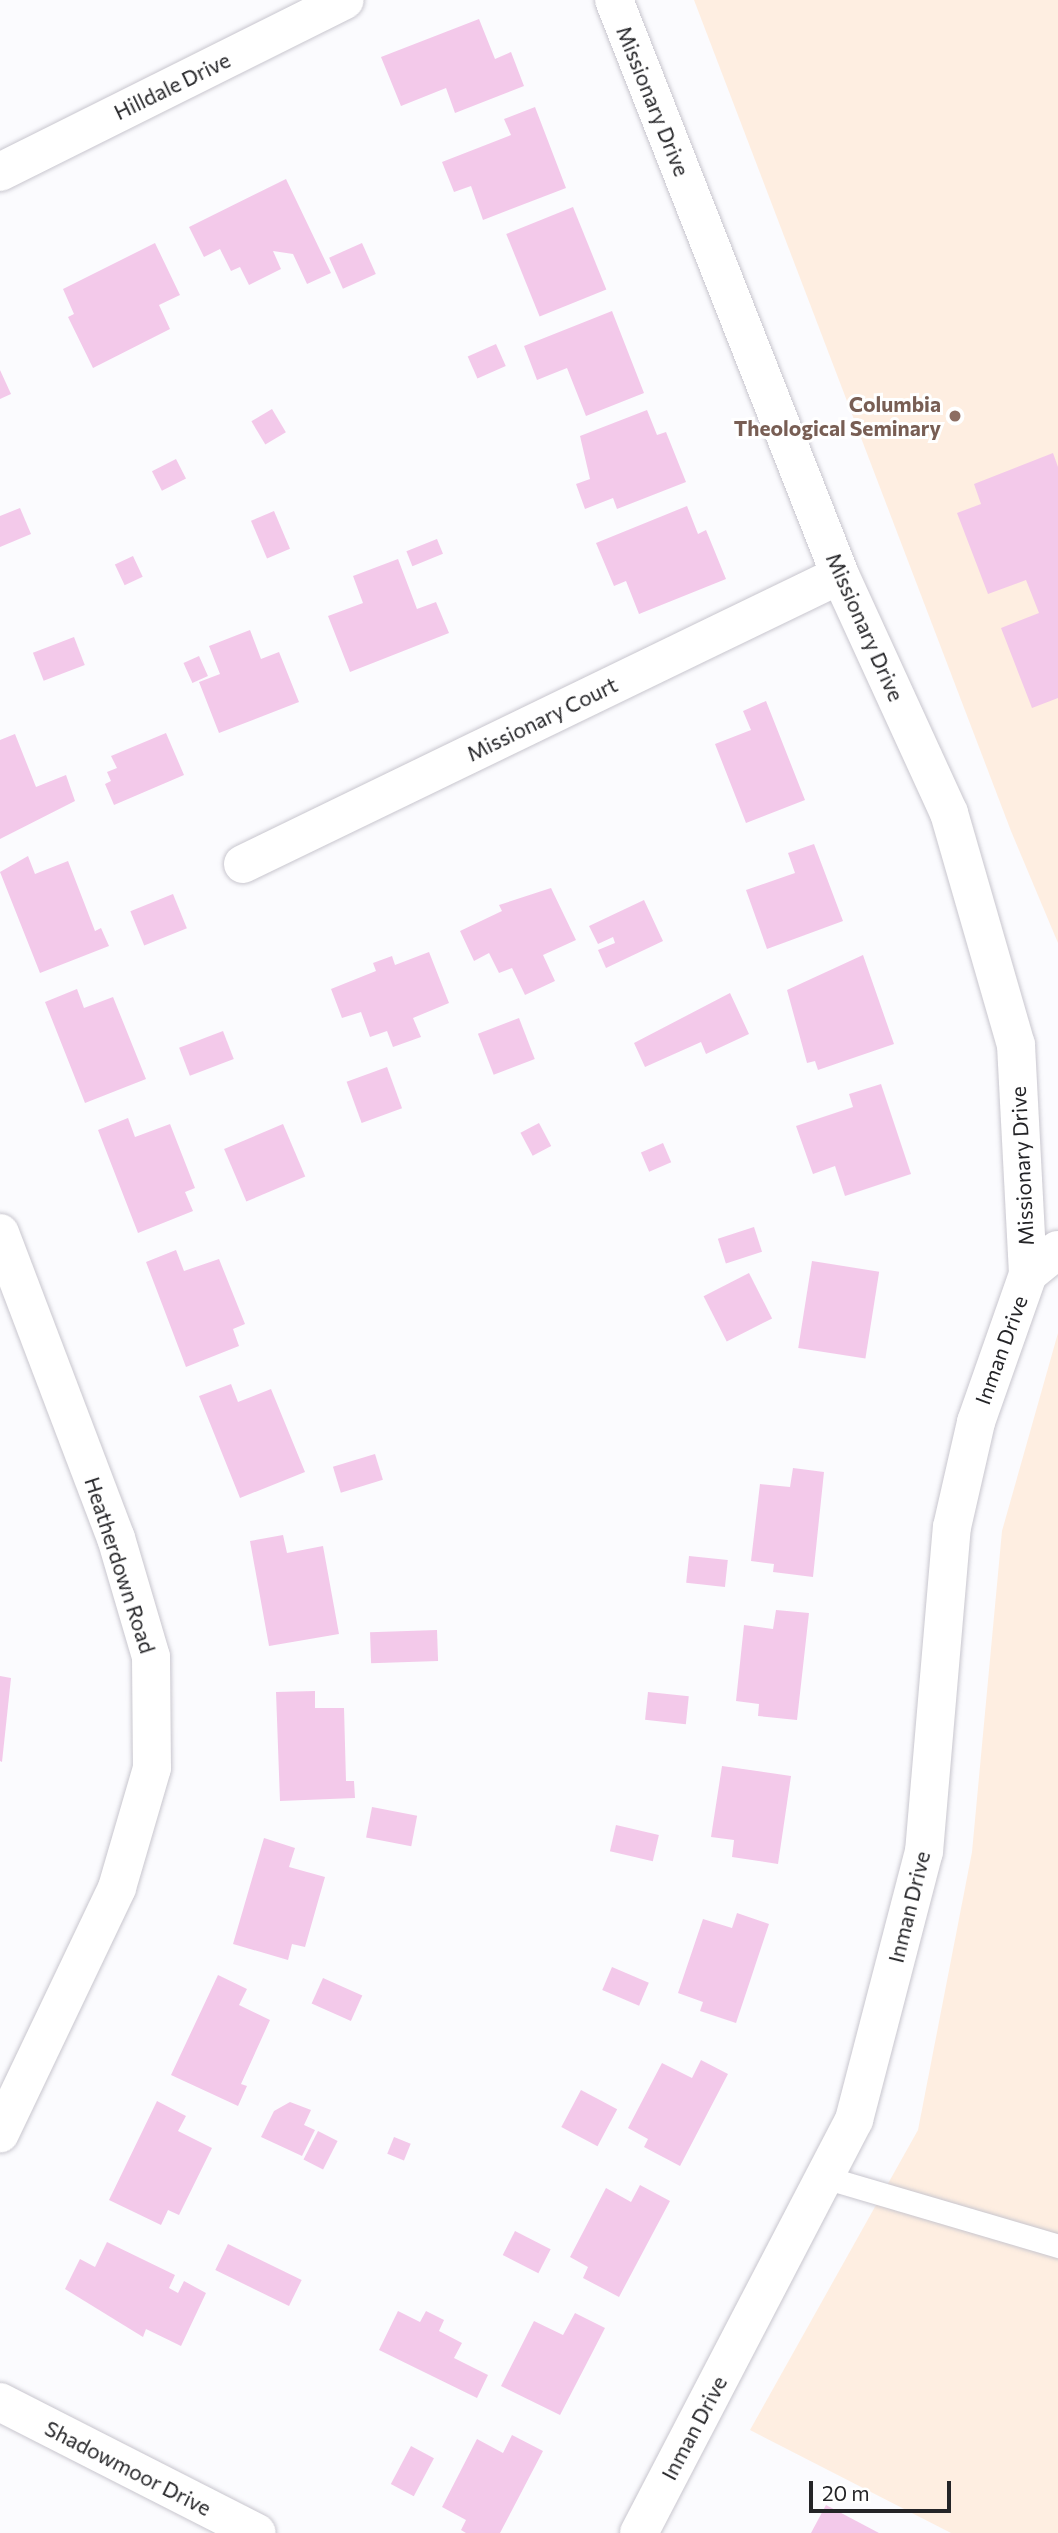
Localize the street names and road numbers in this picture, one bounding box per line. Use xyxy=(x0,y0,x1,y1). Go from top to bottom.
street label: Missionary Drive xyxy=(611,22,695,180)
street label: Hilldale Drive xyxy=(110,47,234,125)
street label: Missionary Drive xyxy=(821,549,909,705)
street label: Missionary Court xyxy=(463,672,621,766)
street label: Missionary Drive xyxy=(1005,1086,1039,1246)
street label: Inman Drive xyxy=(970,1292,1032,1408)
street label: Heatherdown Road xyxy=(80,1474,160,1656)
street label: Inman Drive xyxy=(883,1849,935,1965)
street label: Inman Drive xyxy=(656,2372,732,2484)
street label: Shadowmoor Drive xyxy=(41,2415,215,2521)

